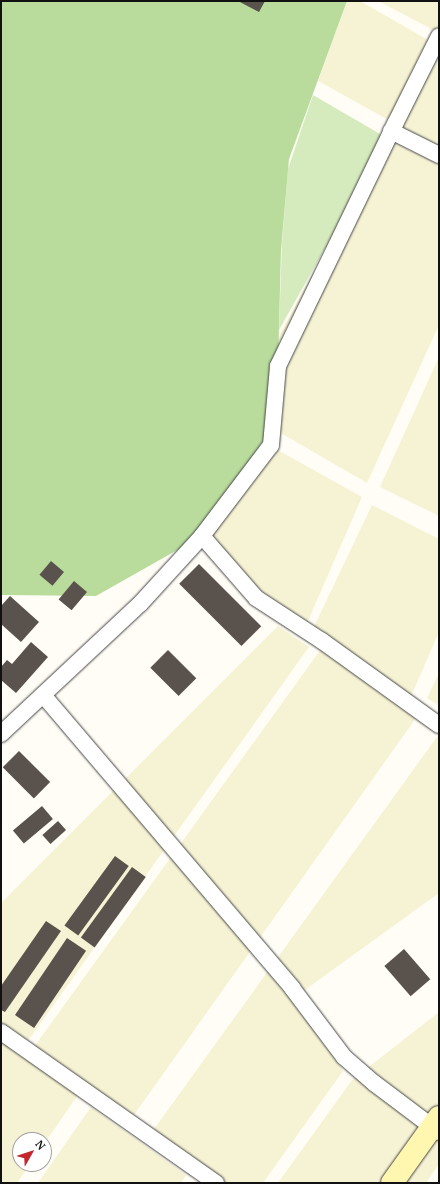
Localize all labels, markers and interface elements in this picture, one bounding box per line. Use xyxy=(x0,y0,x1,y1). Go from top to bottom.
north arrow xyxy=(12,1132,52,1172)
text: N xyxy=(32,1137,49,1153)

